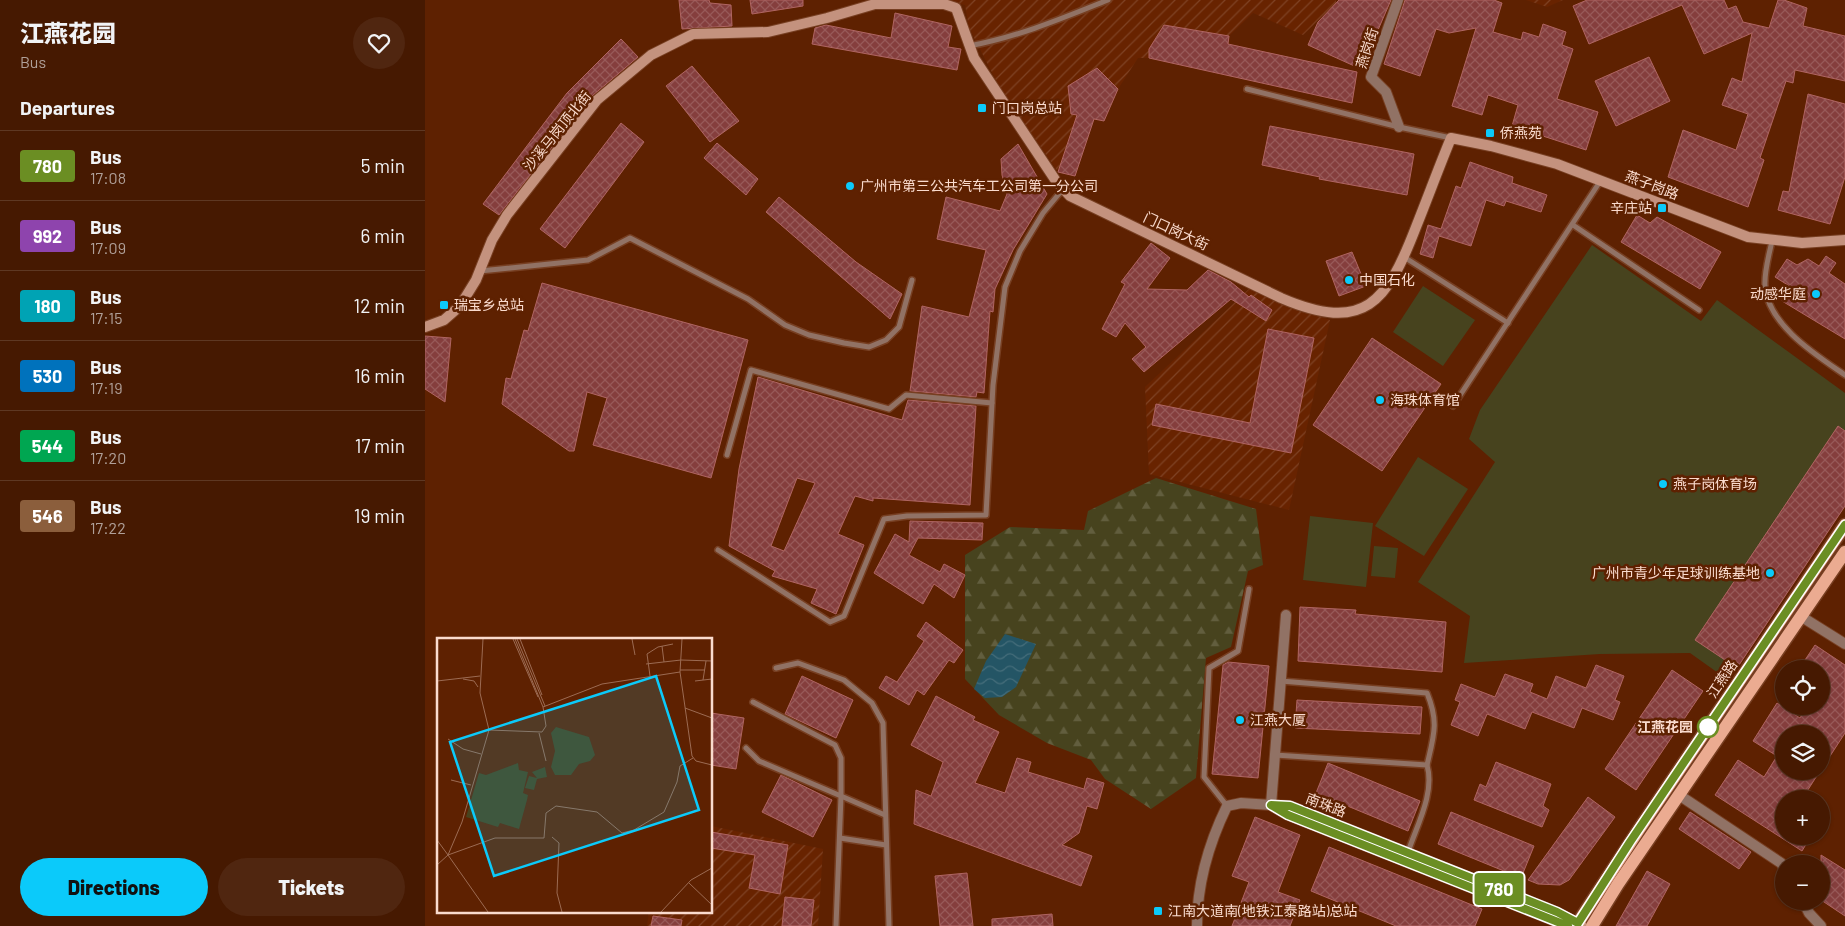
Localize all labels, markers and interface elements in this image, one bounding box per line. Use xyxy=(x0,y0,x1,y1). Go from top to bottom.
button: heart xyxy=(353,17,405,69)
text: 江燕花园 xyxy=(20,18,116,47)
street label: 燕岗街 xyxy=(1352,25,1381,70)
text: Bus xyxy=(20,52,46,71)
street label: 沙溪马岗顶北街 xyxy=(519,87,594,174)
text: Departures xyxy=(20,96,115,119)
place label: 门口岗总站 xyxy=(992,99,1062,116)
marker: 门口岗总站 xyxy=(976,102,988,114)
place label: 侨燕苑 xyxy=(1500,124,1542,141)
marker: 侨燕苑 xyxy=(1484,127,1496,139)
text: Bus xyxy=(90,145,122,168)
text: 5 min xyxy=(361,154,405,177)
text: 780 xyxy=(33,155,62,177)
street label: 燕子岗路 xyxy=(1623,167,1681,203)
text: 17:08 xyxy=(90,168,126,187)
place label: 广州市第三公共汽车工公司第一分公司 xyxy=(860,177,1098,194)
marker: 广州市第三公共汽车工公司第一分公司 xyxy=(844,180,856,192)
place label: 辛庄站 xyxy=(1610,199,1652,216)
marker: 辛庄站 xyxy=(1656,202,1668,214)
street label: 门口岗大街 xyxy=(1141,208,1212,253)
text: Bus xyxy=(90,215,122,238)
text: 6 min xyxy=(361,224,405,247)
text: 992 xyxy=(33,225,62,247)
text: 17:09 xyxy=(90,238,126,257)
place label: 中国石化 xyxy=(1359,271,1415,288)
marker: 中国石化 xyxy=(1343,274,1355,286)
text: Bus xyxy=(90,285,122,308)
place label: 动感华庭 xyxy=(1750,285,1806,302)
marker: 动感华庭 xyxy=(1810,288,1822,300)
text: 12 min xyxy=(354,294,405,317)
text: 180 xyxy=(34,295,61,317)
place label: 瑞宝乡总站 xyxy=(454,296,524,313)
marker: 瑞宝乡总站 xyxy=(438,299,450,311)
text: 17:15 xyxy=(90,308,122,327)
text: Bus xyxy=(90,355,122,378)
text: 16 min xyxy=(354,364,405,387)
text: 530 xyxy=(33,365,62,387)
text: 17:19 xyxy=(90,378,123,397)
place label: 海珠体育馆 xyxy=(1390,391,1460,408)
marker: 海珠体育馆 xyxy=(1374,394,1386,406)
text: Bus xyxy=(90,425,122,448)
text: 17 min xyxy=(355,434,405,457)
text: 544 xyxy=(32,435,63,457)
text: 17:20 xyxy=(90,448,126,467)
place label: 燕子岗体育场 xyxy=(1673,475,1757,492)
marker: 燕子岗体育场 xyxy=(1657,478,1669,490)
text: Bus xyxy=(90,495,122,518)
text: 19 min xyxy=(354,504,405,527)
text: 546 xyxy=(32,505,63,527)
text: 17:22 xyxy=(90,518,126,537)
place label: 广州市青少年足球训练基地 xyxy=(1592,564,1760,581)
marker: 广州市青少年足球训练基地 xyxy=(1764,567,1776,579)
inset map xyxy=(437,638,713,914)
street label: 江燕路 xyxy=(1703,657,1740,701)
map controls xyxy=(1775,660,1830,910)
button: locate xyxy=(1775,660,1830,715)
place label: 江燕大厦 xyxy=(1250,711,1306,728)
marker: 江燕大厦 xyxy=(1234,714,1246,726)
marker: 江燕花园 xyxy=(1697,716,1719,738)
place label: 江燕花园 xyxy=(1637,718,1693,735)
button: layers xyxy=(1775,725,1830,780)
street label: 南珠路 xyxy=(1304,789,1349,820)
button: + xyxy=(1775,790,1830,845)
button: − xyxy=(1775,855,1830,910)
button: Directions xyxy=(20,858,208,916)
button: Tickets xyxy=(218,858,405,916)
line badge: 780 xyxy=(1470,873,1528,905)
text: 780 xyxy=(1485,878,1513,900)
place label: 江南大道南(地铁江泰路站)总站 xyxy=(1168,902,1357,919)
marker: 江南大道南(地铁江泰路站)总站 xyxy=(1152,905,1164,917)

